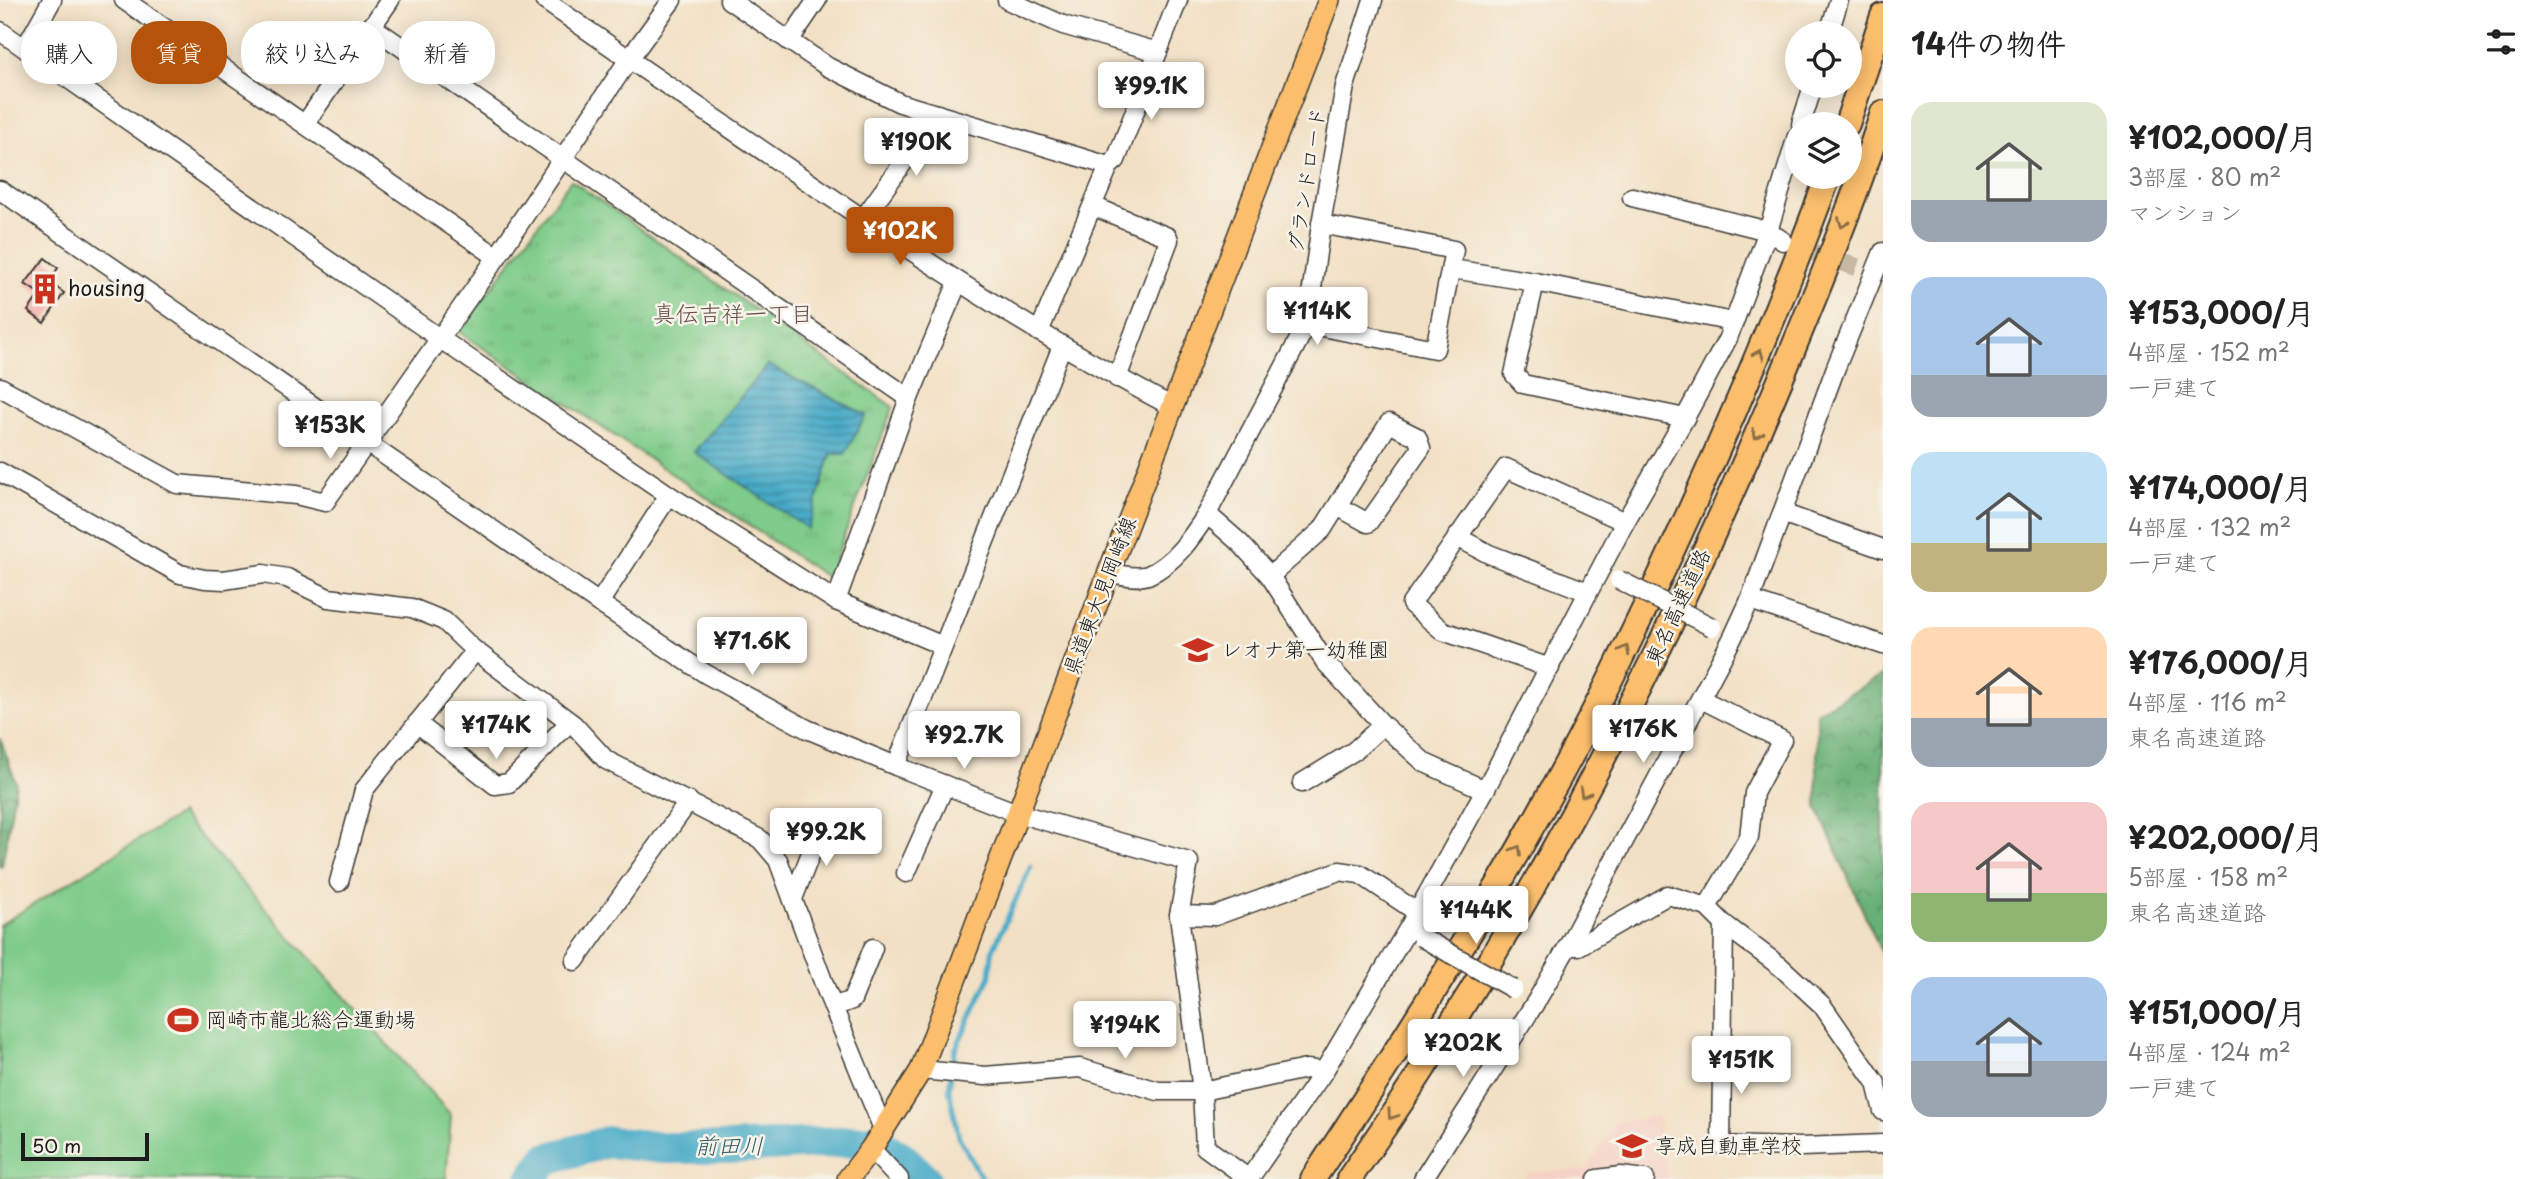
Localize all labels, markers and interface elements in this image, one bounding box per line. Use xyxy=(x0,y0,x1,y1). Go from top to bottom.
text: 14件の物件 xyxy=(1911,20,2066,65)
chip: 購入 xyxy=(21,21,117,84)
chip: 賃貸 xyxy=(131,21,227,84)
chip: 絞り込み xyxy=(241,21,385,84)
chip: 新着 xyxy=(399,21,495,84)
map controls xyxy=(1785,21,1862,189)
button: locate xyxy=(1785,21,1862,98)
icon: filters xyxy=(2482,23,2520,61)
pin: ¥99.1K xyxy=(1094,62,1208,122)
text: ¥99.1K xyxy=(1114,67,1188,102)
street label: グランドロード xyxy=(1278,105,1332,255)
button: layers xyxy=(1785,112,1862,189)
text: ¥102,000/月 xyxy=(2128,114,2318,159)
pin: ¥190K xyxy=(867,118,965,178)
text: ¥190K xyxy=(880,123,952,158)
icon: home xyxy=(1967,130,2051,214)
text: 3部屋 · 80 m² xyxy=(2128,159,2281,194)
text: マンション xyxy=(2128,194,2242,229)
pin: ¥102K xyxy=(851,208,949,267)
text: ¥102K xyxy=(862,212,938,247)
one-way arrow xyxy=(1837,217,1851,229)
place label: housing xyxy=(68,271,145,303)
building icon: housing xyxy=(28,272,62,306)
pin: ¥114K xyxy=(1268,288,1366,347)
text: ¥153,000/月 xyxy=(2128,289,2315,334)
text: ¥114K xyxy=(1283,292,1351,327)
district label: 真伝吉祥一丁目 xyxy=(653,295,814,330)
icon: home xyxy=(1967,305,2051,389)
text: 4部屋 · 152 m² xyxy=(2128,334,2290,369)
one-way arrow xyxy=(1750,348,1764,360)
text: 一戸建て xyxy=(2128,369,2220,404)
pin: ¥153K xyxy=(281,402,379,461)
text: ¥153K xyxy=(294,406,366,441)
one-way arrow xyxy=(1752,428,1766,440)
text: ¥174,000/月 xyxy=(2128,464,2313,509)
icon: home xyxy=(1967,480,2051,564)
text: 4部屋 · 132 m² xyxy=(2128,509,2291,544)
street label: 県道東大見岡崎線 xyxy=(1053,511,1143,679)
street label: 東名高速道路 xyxy=(1635,542,1717,670)
text: 一戸建て xyxy=(2128,544,2220,579)
pin: ¥71.6K xyxy=(695,618,809,677)
text: ¥71.6K xyxy=(713,622,791,657)
place label: レオナ第一幼稚園 xyxy=(1221,632,1389,664)
school or university icon: レオナ第一幼稚園 xyxy=(1181,633,1215,667)
text: ¥176,000/月 xyxy=(2128,639,2313,684)
one-way arrow xyxy=(1616,645,1630,657)
icon: home xyxy=(1967,655,2051,739)
text: 4部屋 · 116 m² xyxy=(2128,684,2287,719)
pin: ¥174K xyxy=(447,702,545,761)
text: ¥174K xyxy=(461,706,531,741)
pin: ¥176K xyxy=(1594,706,1692,765)
text: ¥176K xyxy=(1608,710,1678,745)
pin: ¥92.7K xyxy=(907,712,1021,771)
text: ¥92.7K xyxy=(924,716,1004,751)
text: 東名高速道路 xyxy=(2128,719,2266,754)
one-way arrow xyxy=(1578,786,1592,799)
pin: ¥99.2K xyxy=(769,808,883,868)
text: ¥99.2K xyxy=(786,813,866,848)
text: ¥202,000/月 xyxy=(2128,814,2324,859)
icon: home xyxy=(1967,830,2051,914)
one-way arrow xyxy=(1509,845,1522,858)
text: 5部屋 · 158 m² xyxy=(2128,859,2288,894)
pin: ¥144K xyxy=(1427,886,1525,946)
text: ¥144K xyxy=(1439,891,1513,926)
text: 東名高速道路 xyxy=(2128,894,2266,929)
text: ¥151,000/月 xyxy=(2128,989,2306,1034)
place label: 岡崎市龍北総合運動場 xyxy=(206,1002,416,1034)
pin: ¥194K xyxy=(1076,1002,1174,1061)
sports icon: 岡崎市龍北総合運動場 xyxy=(166,1003,200,1037)
icon: home xyxy=(1967,1005,2051,1089)
text: ¥194K xyxy=(1089,1006,1161,1041)
pin: ¥202K xyxy=(1414,1020,1512,1079)
text: ¥202K xyxy=(1424,1024,1502,1059)
text: 4部屋 · 124 m² xyxy=(2128,1034,2291,1069)
pin: ¥151K xyxy=(1692,1036,1790,1096)
text: ¥151K xyxy=(1708,1041,1774,1076)
text: 一戸建て xyxy=(2128,1069,2220,1104)
one-way arrow xyxy=(1388,1107,1400,1120)
water label: 前田川 xyxy=(695,1127,764,1162)
place label: 享成自動車学校 xyxy=(1655,1128,1802,1160)
school or university icon: 享成自動車学校 xyxy=(1615,1129,1649,1163)
scale bar xyxy=(21,1130,149,1162)
text: 50 m xyxy=(32,1131,81,1159)

